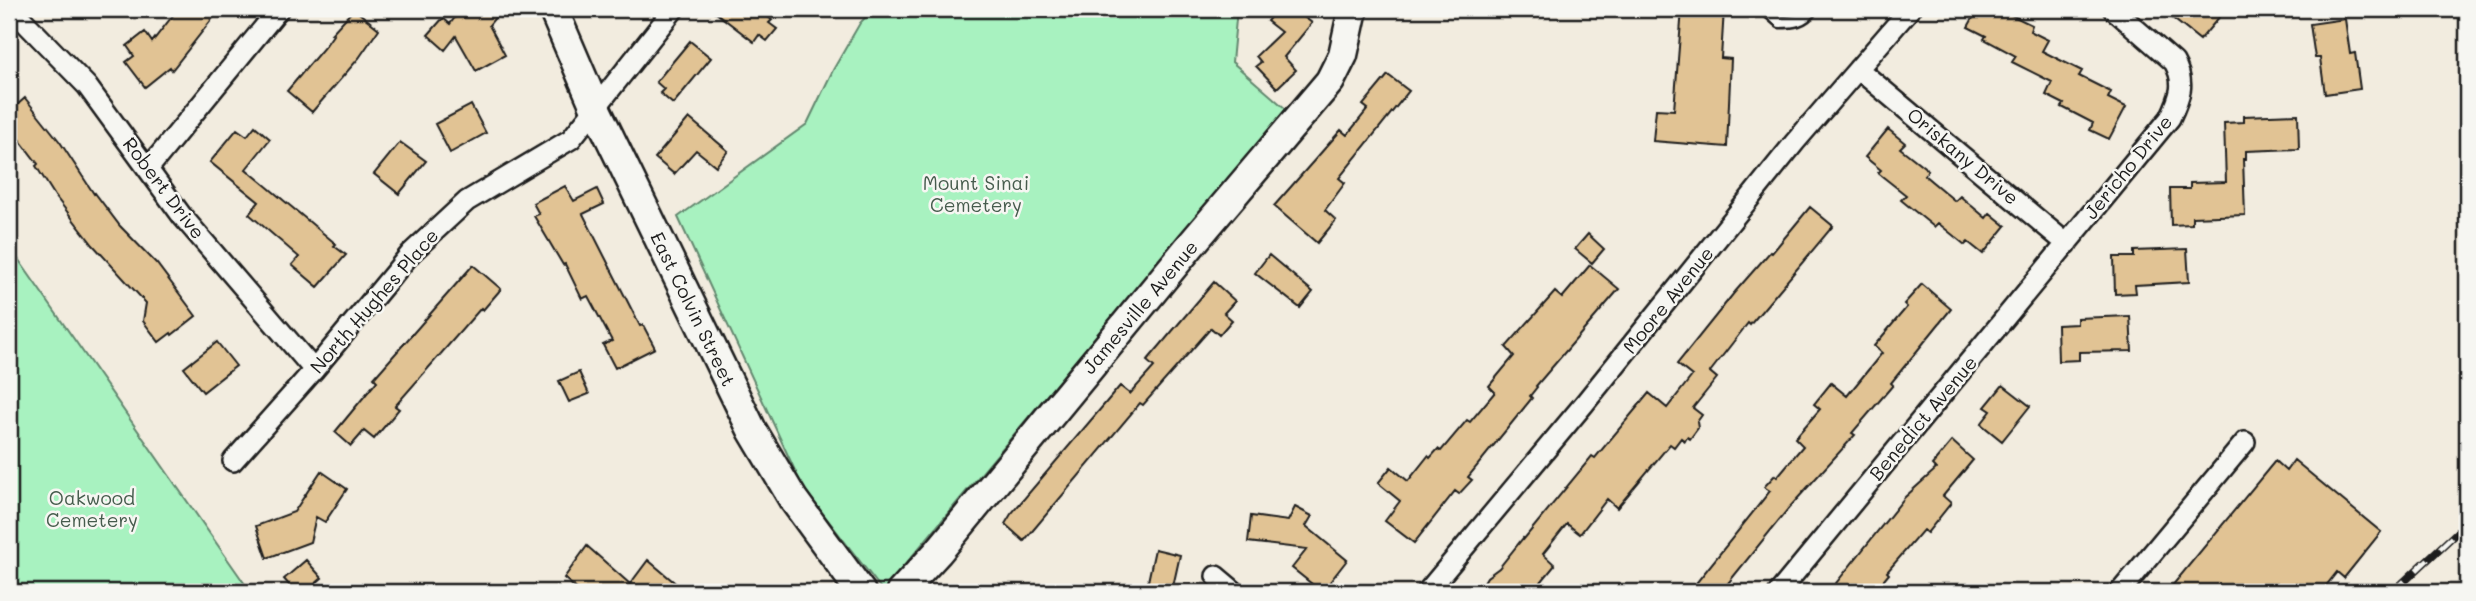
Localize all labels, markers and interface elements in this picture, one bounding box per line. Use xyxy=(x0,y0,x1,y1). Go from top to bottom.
street label: Oriskany Drive xyxy=(1902,102,2024,210)
street label: Jericho Drive xyxy=(2078,109,2177,224)
street label: Robert Drive xyxy=(118,132,211,244)
park label: Mount Sinai Cemetery xyxy=(923,170,1029,217)
street label: North Hughes Place xyxy=(304,223,443,378)
street label: East Colvin Street xyxy=(645,227,742,390)
street label: Jamesville Avenue xyxy=(1076,235,1203,379)
street label: Moore Avenue xyxy=(1617,241,1718,358)
street label: Benedict Avenue xyxy=(1863,350,1982,485)
park label: Oakwood Cemetery xyxy=(46,485,138,532)

